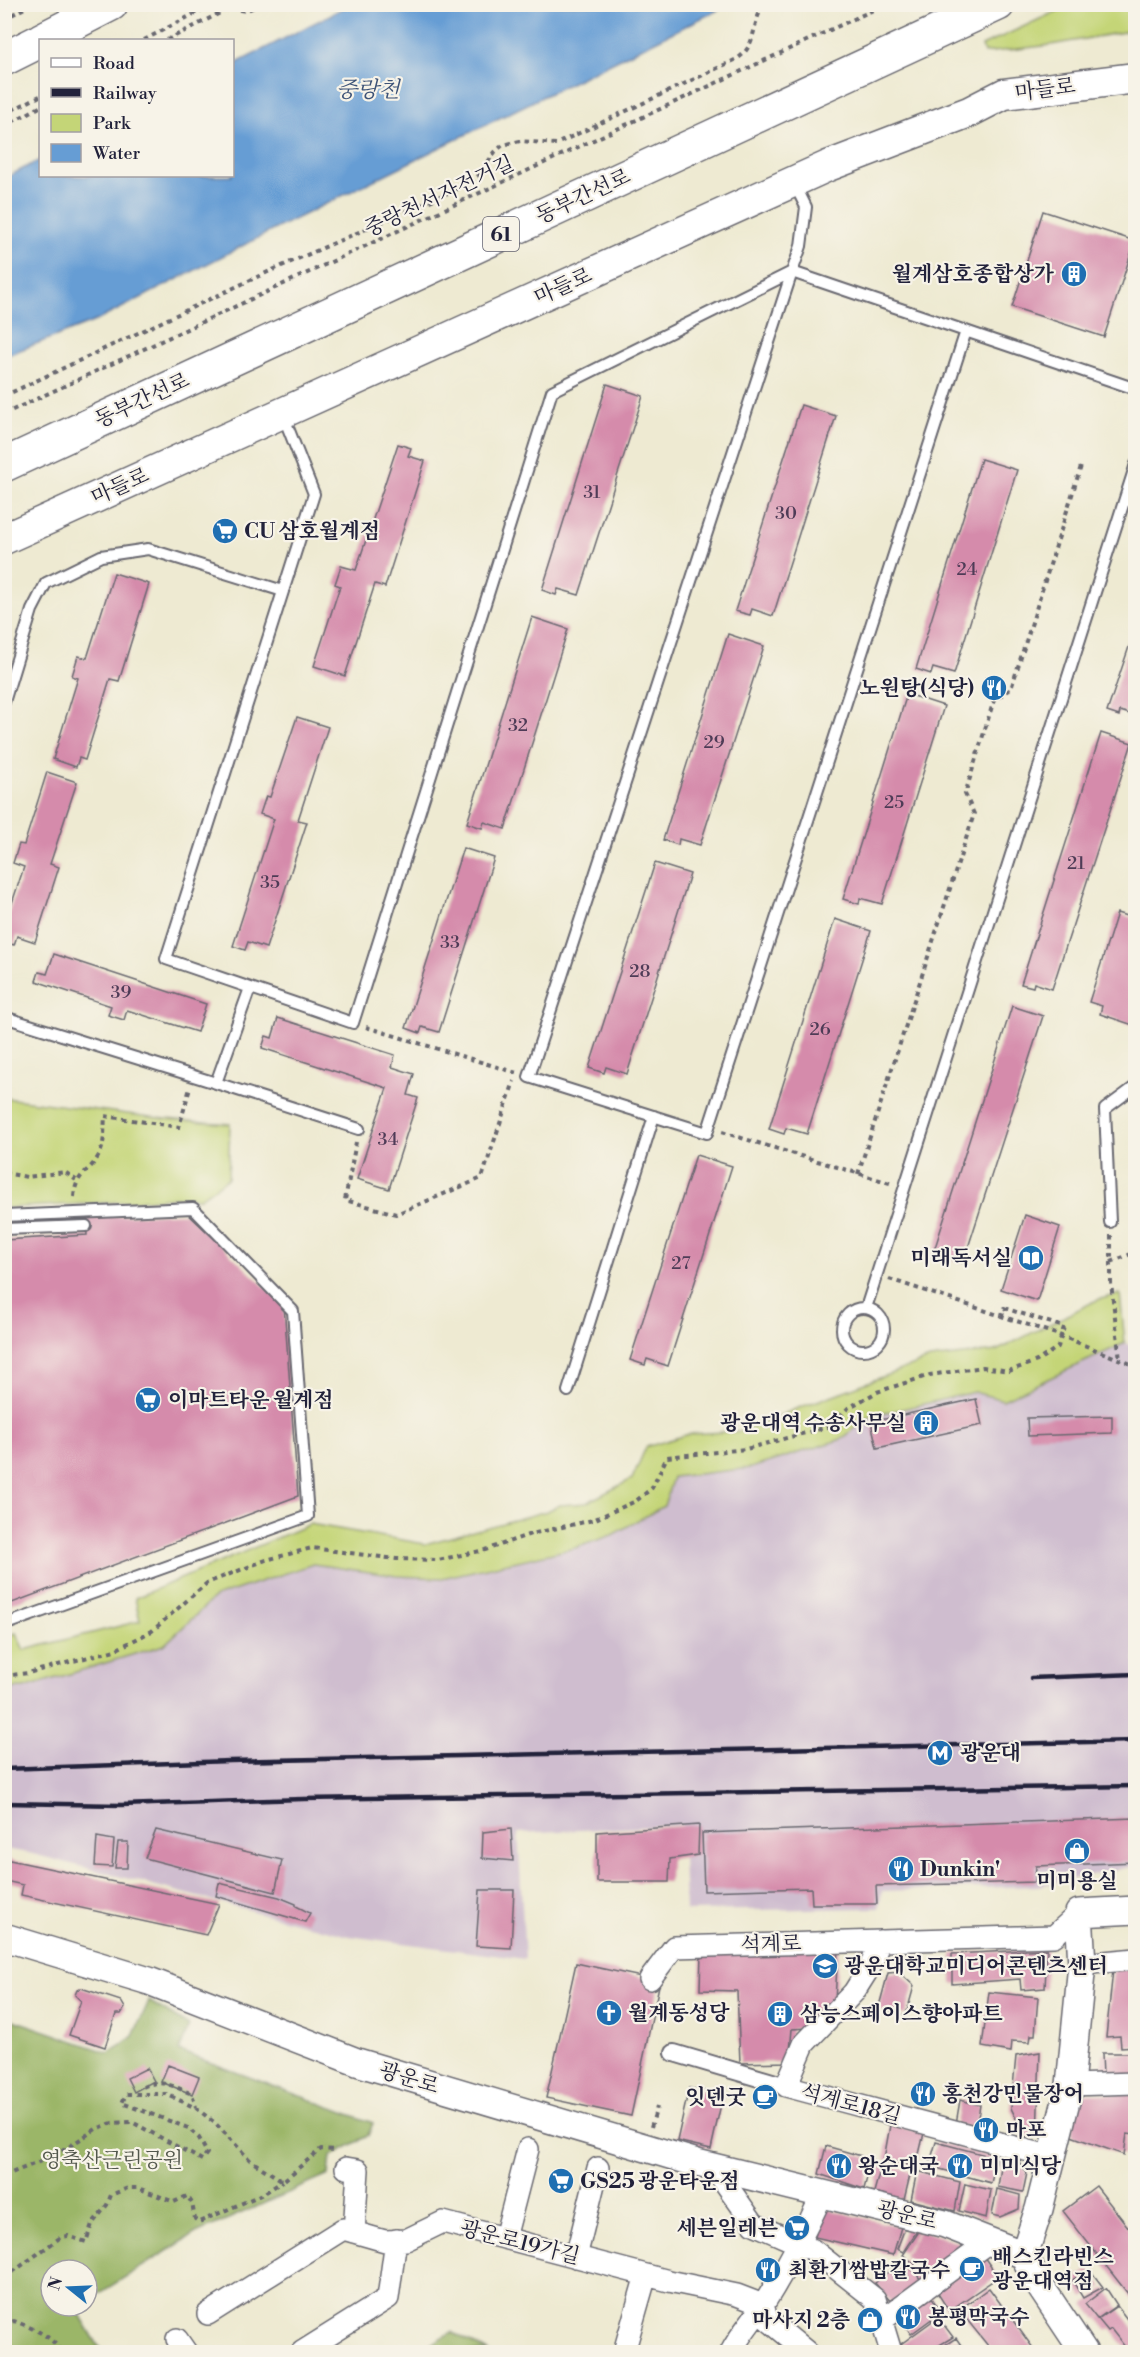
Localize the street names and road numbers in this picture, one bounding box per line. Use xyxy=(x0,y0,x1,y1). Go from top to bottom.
street label: 마들로 xyxy=(1013,73,1077,107)
street label: 중랑천서자전거길 xyxy=(360,151,518,243)
street label: 동부간선로 xyxy=(532,164,635,230)
road number: 61 xyxy=(483,217,519,251)
street label: 마들로 xyxy=(530,263,596,311)
street label: 동부간선로 xyxy=(91,368,194,434)
street label: 마들로 xyxy=(87,463,153,511)
street label: 석계로 xyxy=(740,1931,802,1959)
street label: 광운로 xyxy=(376,2058,442,2100)
street label: 석계로18길 xyxy=(798,2079,904,2131)
street label: 광운로 xyxy=(874,2196,939,2236)
street label: 광운로19가길 xyxy=(457,2216,582,2270)

